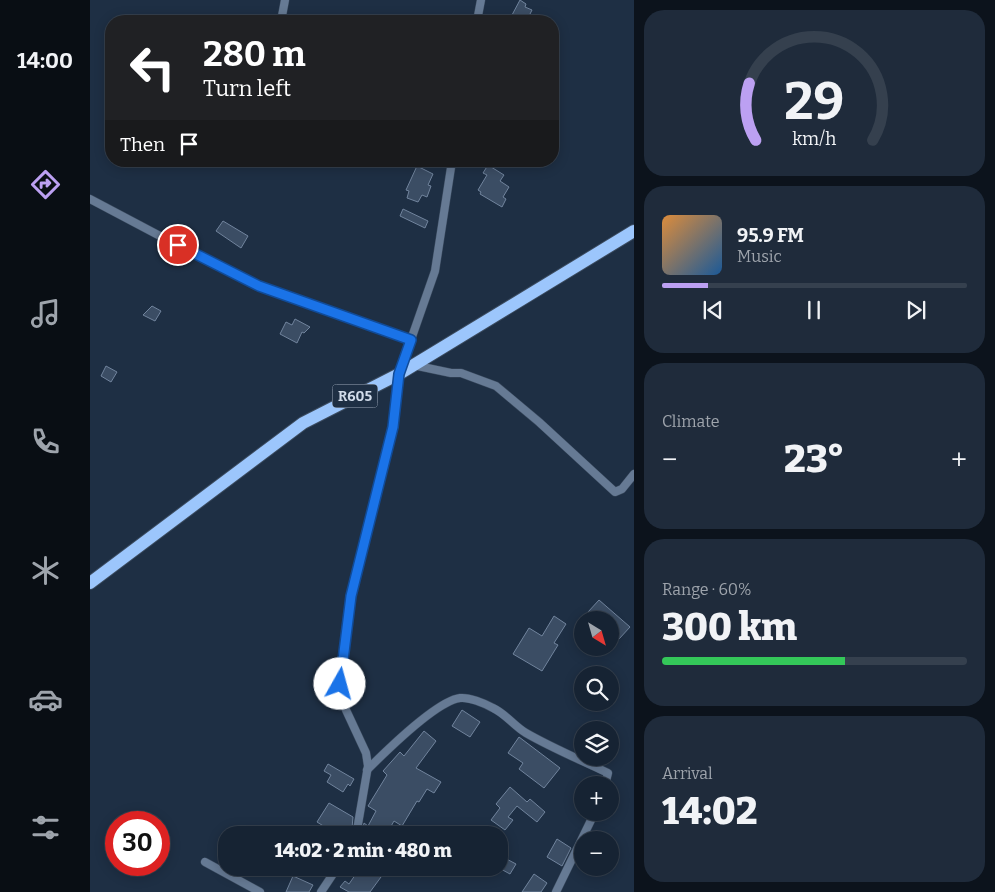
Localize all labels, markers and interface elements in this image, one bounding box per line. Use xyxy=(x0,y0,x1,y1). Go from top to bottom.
text: 280 m xyxy=(203,33,306,75)
icon: left xyxy=(120,35,185,100)
text: 14:00 xyxy=(17,47,73,74)
text: 29 xyxy=(784,70,845,133)
text: Turn left xyxy=(203,75,291,102)
text: km/h xyxy=(792,128,837,150)
icon: arrive xyxy=(175,130,203,158)
text: Then xyxy=(120,133,165,156)
icon: directions xyxy=(28,167,63,202)
pin xyxy=(157,224,199,266)
text: 95.9 FM xyxy=(737,224,804,247)
icon: arrive xyxy=(164,231,192,259)
text: Music xyxy=(737,247,782,266)
icon: music xyxy=(28,296,63,331)
icon: previous xyxy=(699,296,727,324)
icon: pause xyxy=(800,296,828,324)
icon: next xyxy=(902,296,930,324)
road number: R605 xyxy=(332,384,378,408)
text: Climate xyxy=(662,412,720,431)
icon: phone xyxy=(28,424,63,459)
text: 23° xyxy=(784,436,844,482)
text: − xyxy=(662,443,677,476)
text: + xyxy=(951,443,967,476)
icon: climate xyxy=(28,553,63,588)
text: Range · 60% xyxy=(662,580,752,599)
text: 300 km xyxy=(662,604,797,650)
north arrow xyxy=(574,611,619,656)
map controls xyxy=(574,611,619,876)
position arrow xyxy=(313,657,365,709)
button: search xyxy=(574,666,619,711)
icon: car xyxy=(28,682,63,717)
button: layers xyxy=(574,721,619,766)
text: Arrival xyxy=(662,764,713,783)
button: + xyxy=(574,776,619,821)
text: 14:02 xyxy=(662,788,757,834)
icon: filters xyxy=(28,810,63,845)
speed limit sign: 30 xyxy=(105,811,170,876)
button: − xyxy=(574,831,619,876)
text: 14:02 · 2 min · 480 m xyxy=(274,839,452,862)

